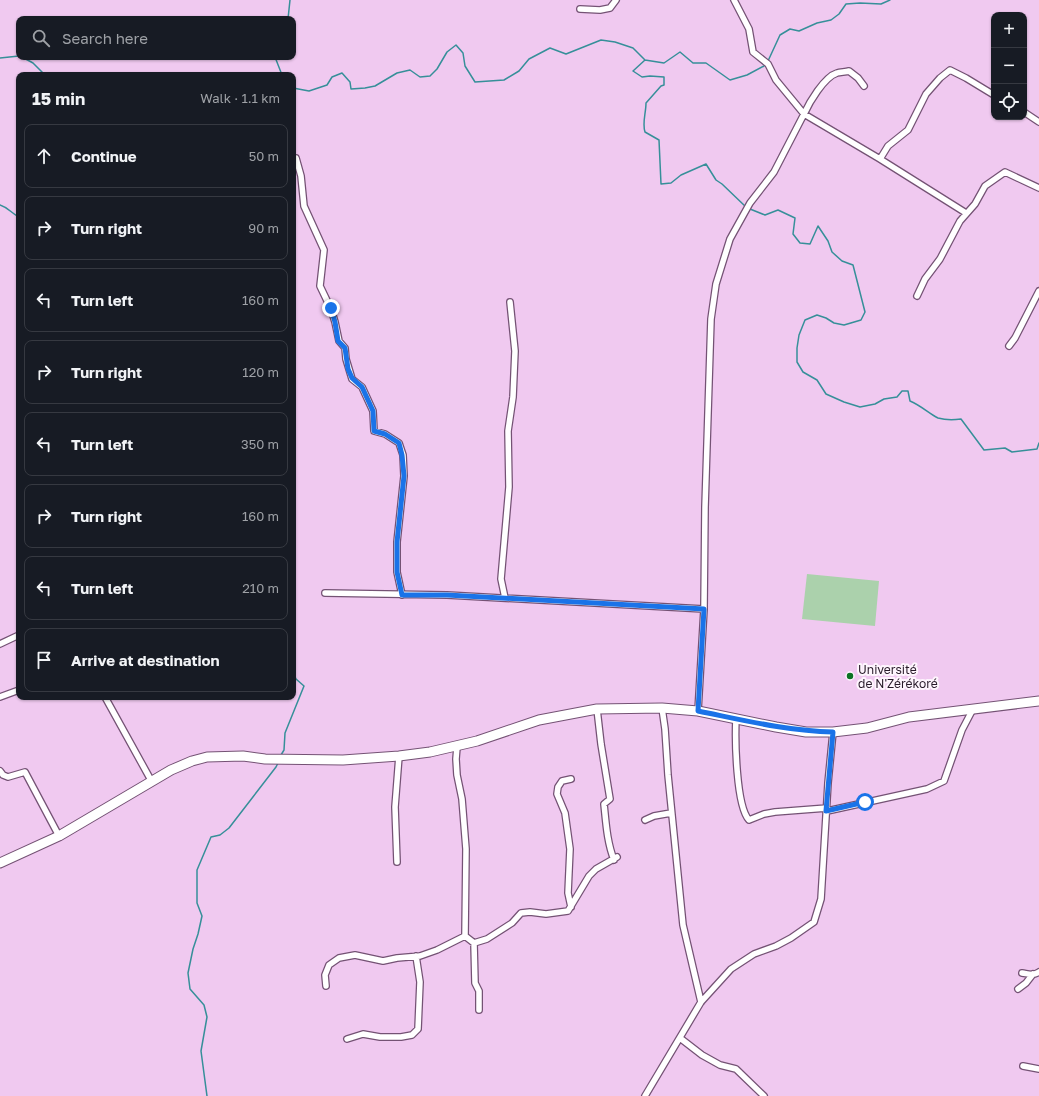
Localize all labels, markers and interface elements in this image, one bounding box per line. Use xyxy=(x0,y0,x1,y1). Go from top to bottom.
map controls xyxy=(991,12,1027,120)
button: + xyxy=(991,12,1027,48)
search box xyxy=(16,16,296,60)
icon: search xyxy=(30,27,52,49)
text: Search here xyxy=(62,29,148,47)
button: − xyxy=(991,48,1027,84)
button: locate xyxy=(991,84,1027,120)
text: 15 min xyxy=(32,88,85,109)
text: Walk · 1.1 km xyxy=(200,90,280,106)
icon: ahead xyxy=(33,145,55,167)
text: Continue xyxy=(71,147,137,165)
text: 50 m xyxy=(249,148,279,164)
icon: right xyxy=(33,217,55,239)
text: Turn right xyxy=(71,219,142,237)
text: 90 m xyxy=(248,220,279,236)
icon: left xyxy=(33,289,55,311)
text: Turn left xyxy=(71,291,133,309)
text: 160 m xyxy=(242,292,279,308)
route end xyxy=(322,299,340,317)
icon: right xyxy=(33,361,55,383)
text: Turn right xyxy=(71,363,142,381)
text: 120 m xyxy=(242,364,279,380)
icon: left xyxy=(33,433,55,455)
text: Turn left xyxy=(71,435,133,453)
text: 350 m xyxy=(241,436,279,452)
icon: right xyxy=(33,505,55,527)
text: Turn right xyxy=(71,507,142,525)
text: 160 m xyxy=(242,508,279,524)
icon: left xyxy=(33,577,55,599)
text: Turn left xyxy=(71,579,133,597)
text: 210 m xyxy=(242,580,279,596)
icon: arrive xyxy=(33,649,55,671)
text: Arrive at destination xyxy=(71,651,220,669)
place label: Université de N'Zérékoré xyxy=(858,662,938,691)
marker: Université de N'Zérékoré xyxy=(845,671,855,681)
route start xyxy=(856,793,874,811)

